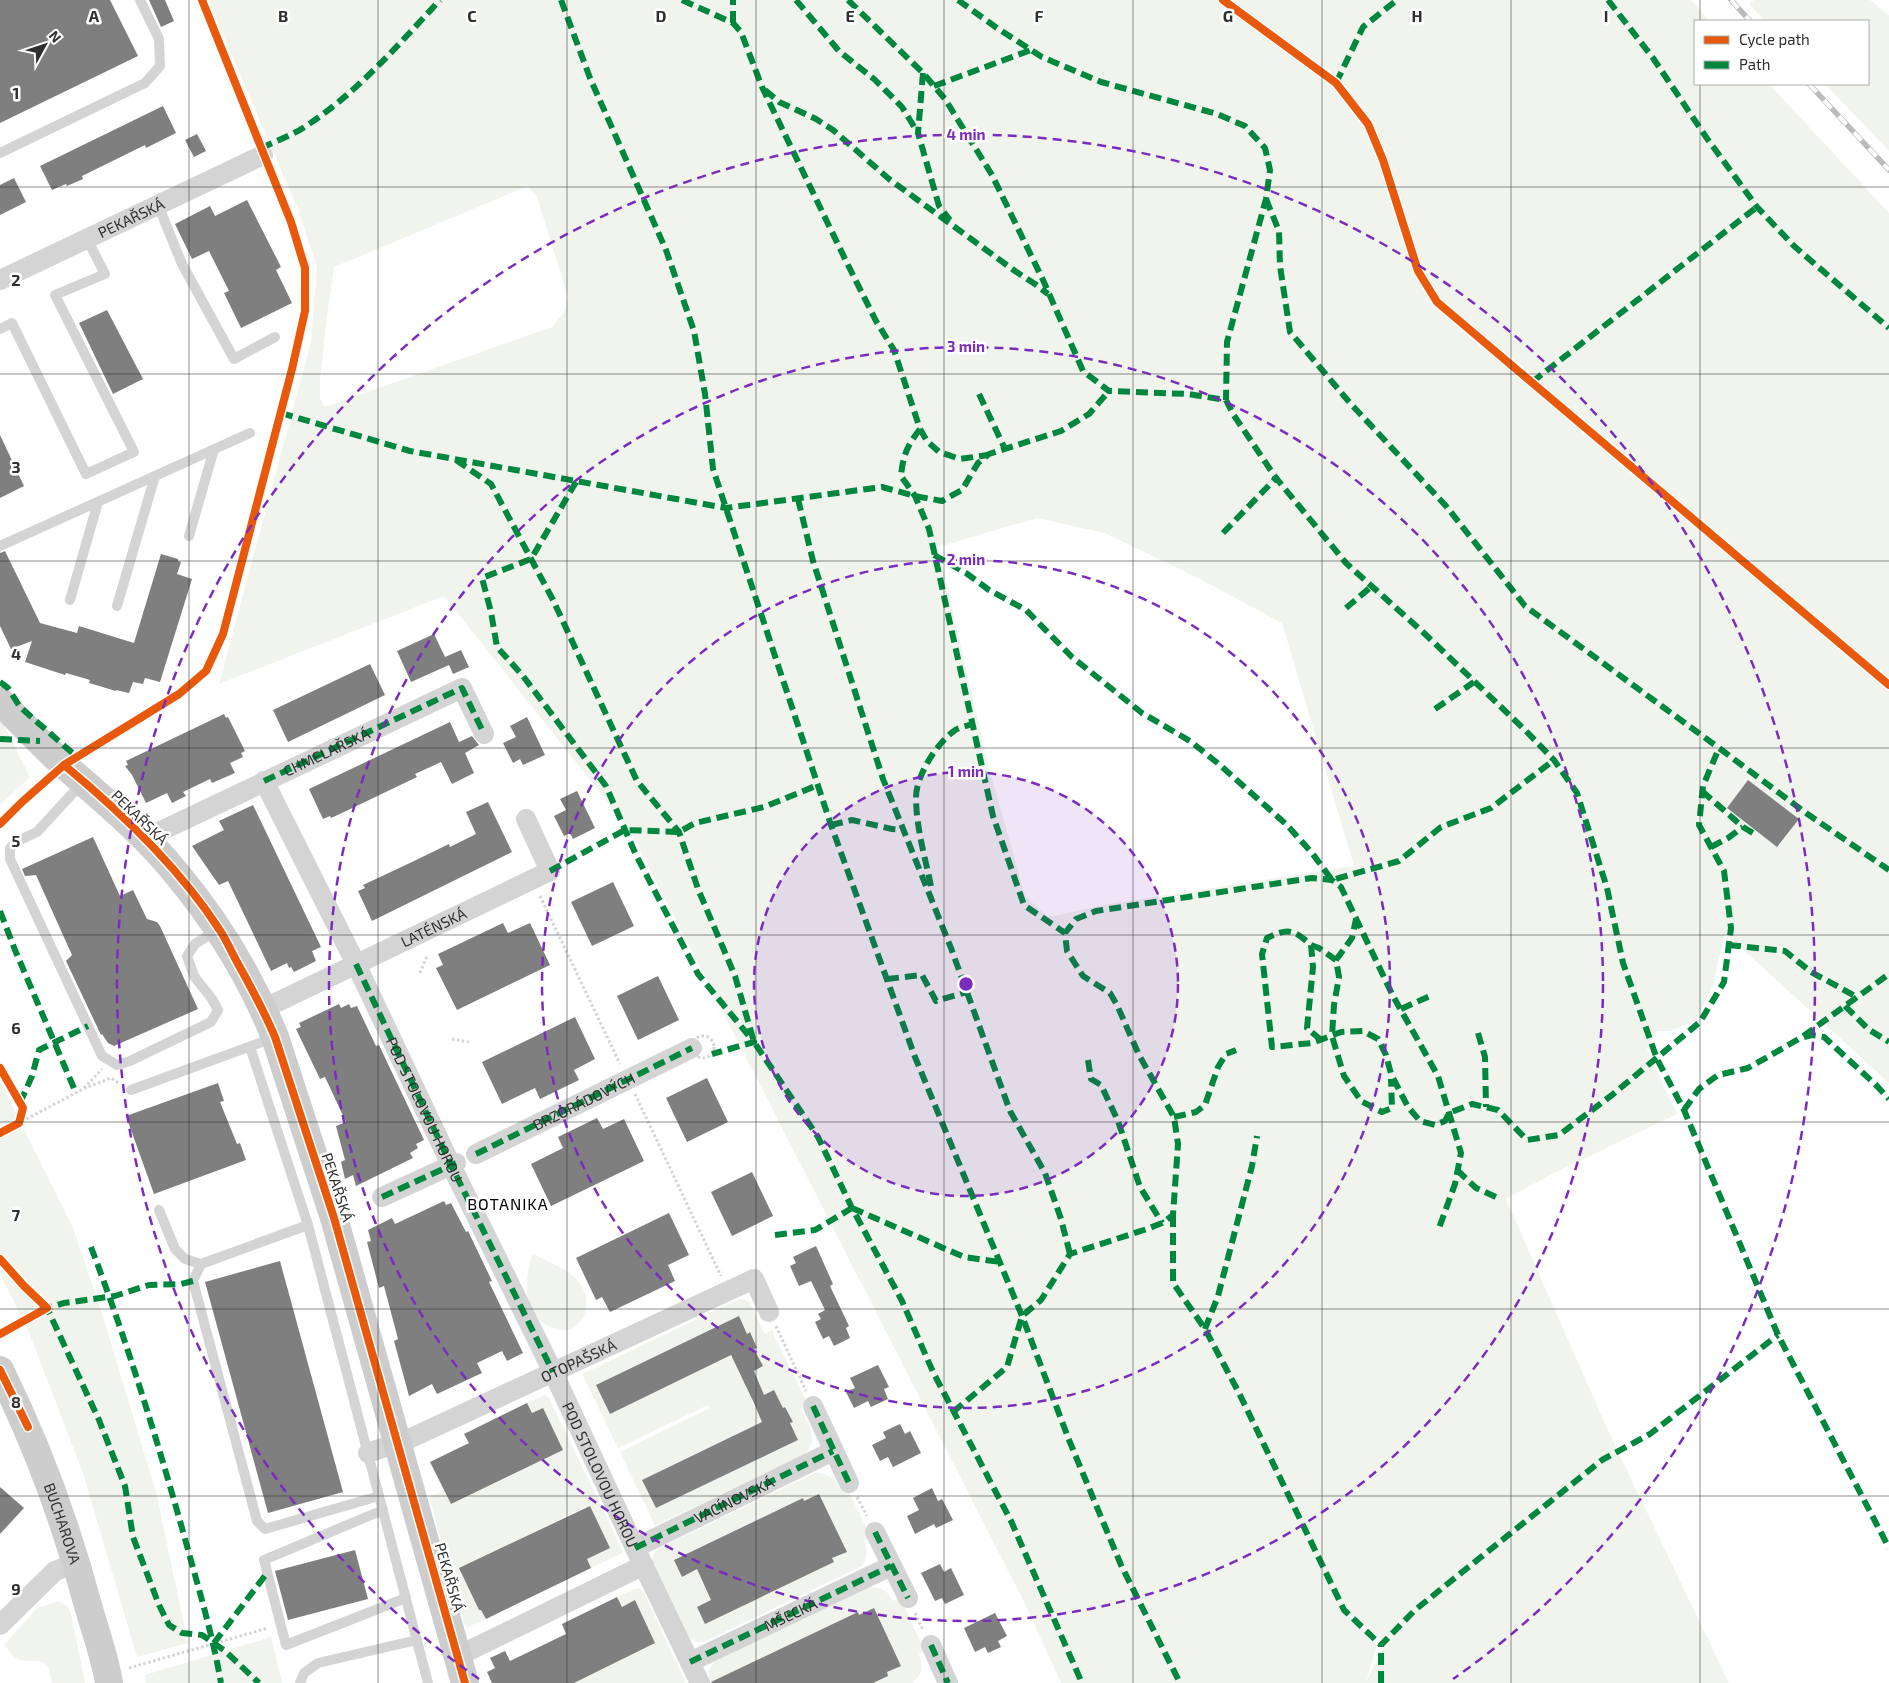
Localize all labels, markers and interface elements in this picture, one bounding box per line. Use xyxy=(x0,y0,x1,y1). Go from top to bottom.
text: A xyxy=(89,6,100,25)
text: B xyxy=(278,6,288,25)
text: C xyxy=(467,6,477,25)
text: D xyxy=(656,6,667,25)
text: E xyxy=(845,6,855,25)
text: F xyxy=(1035,6,1044,25)
text: G xyxy=(1223,6,1233,25)
text: H xyxy=(1411,6,1423,25)
text: I xyxy=(1604,6,1608,25)
north arrow xyxy=(20,20,70,70)
legend xyxy=(1694,20,1869,85)
text: N xyxy=(46,27,65,46)
text: Cycle path xyxy=(1739,30,1810,48)
text: Path xyxy=(1739,55,1770,73)
text: 1 xyxy=(13,83,19,102)
text: 4 min xyxy=(946,125,986,143)
street label: PEKAŘSKÁ xyxy=(95,194,168,241)
text: 2 xyxy=(11,270,21,289)
text: 3 min xyxy=(947,337,985,355)
text: 3 xyxy=(11,457,21,476)
text: 2 min xyxy=(947,550,985,568)
text: 4 xyxy=(11,644,21,663)
street label: CHMELAŘSKÁ xyxy=(280,723,373,780)
text: 1 min xyxy=(948,762,984,780)
street label: PEKAŘSKÁ xyxy=(108,786,172,849)
text: 5 xyxy=(12,831,21,850)
street label: LATÉNSKÁ xyxy=(398,903,470,950)
centre of rings xyxy=(957,975,975,993)
text: 6 xyxy=(11,1018,21,1037)
street label: POD STOLOVOU HOROU xyxy=(383,1034,467,1185)
street label: BRZORÁDOVÝCH xyxy=(530,1068,638,1134)
street label: PEKAŘSKÁ xyxy=(318,1150,358,1224)
district label: BOTANIKA xyxy=(467,1194,549,1213)
text: 7 xyxy=(12,1205,21,1224)
street label: OTOPAŠSKÁ xyxy=(538,1335,620,1386)
text: 8 xyxy=(11,1392,21,1411)
street label: POD STOLOVOU HOROU xyxy=(559,1399,642,1550)
street label: VACÍNOVSKÁ xyxy=(691,1472,777,1527)
street label: BUCHAROVA xyxy=(41,1480,85,1567)
street label: PEKAŘSKÁ xyxy=(432,1540,469,1614)
text: 9 xyxy=(11,1579,21,1598)
street label: MŠECKÁ xyxy=(761,1594,820,1634)

